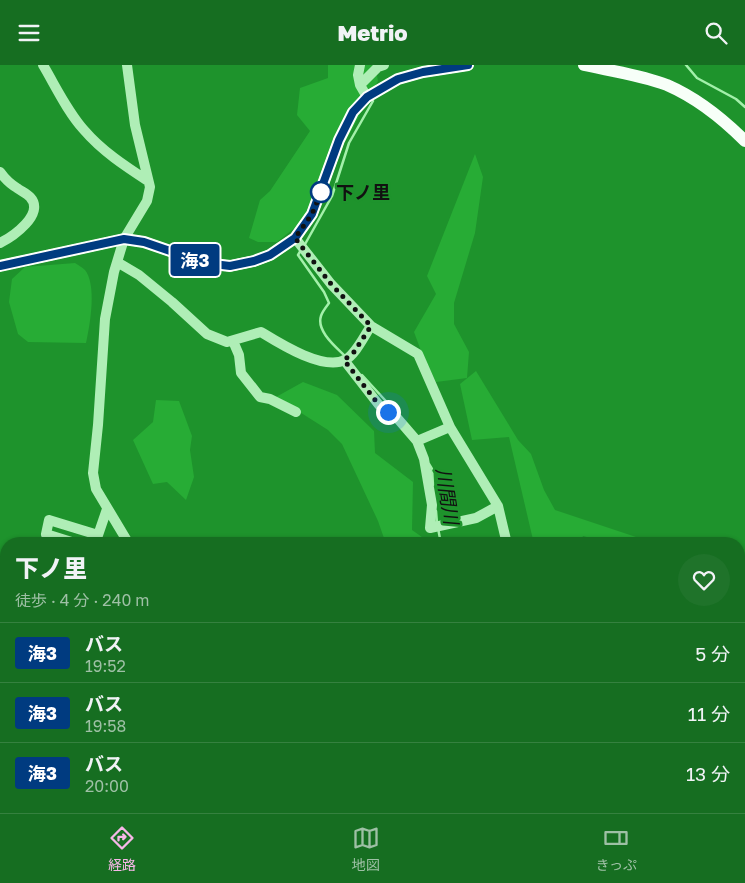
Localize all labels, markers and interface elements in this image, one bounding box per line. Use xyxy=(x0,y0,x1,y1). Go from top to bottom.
icon: menu xyxy=(15,19,43,47)
text: Metrio xyxy=(337,19,408,46)
icon: search xyxy=(702,19,730,47)
marker: 下ノ里 xyxy=(310,181,332,203)
place label: 下ノ里 xyxy=(336,181,390,203)
line badge: 海3 xyxy=(172,244,218,276)
text: 海3 xyxy=(181,249,209,271)
your location xyxy=(376,400,401,425)
water label: 川間川 xyxy=(432,466,464,528)
text: 下ノ里 xyxy=(15,553,87,582)
button: heart xyxy=(678,554,730,606)
text: 徒歩 · 4 分 · 240 m xyxy=(15,590,149,610)
text: バス xyxy=(85,632,123,655)
text: 海3 xyxy=(28,642,57,664)
text: 5 分 xyxy=(695,642,730,665)
text: 19:52 xyxy=(85,656,126,676)
text: バス xyxy=(85,692,123,715)
text: 海3 xyxy=(28,702,57,724)
text: 11 分 xyxy=(688,702,730,725)
text: 19:58 xyxy=(85,716,126,736)
text: バス xyxy=(85,752,123,775)
text: 海3 xyxy=(28,762,57,784)
text: 13 分 xyxy=(686,762,730,785)
text: 20:00 xyxy=(85,776,129,796)
tab: 経路 xyxy=(108,824,136,874)
tab: 地図 xyxy=(352,824,380,874)
tab: きっぷ xyxy=(596,824,637,874)

